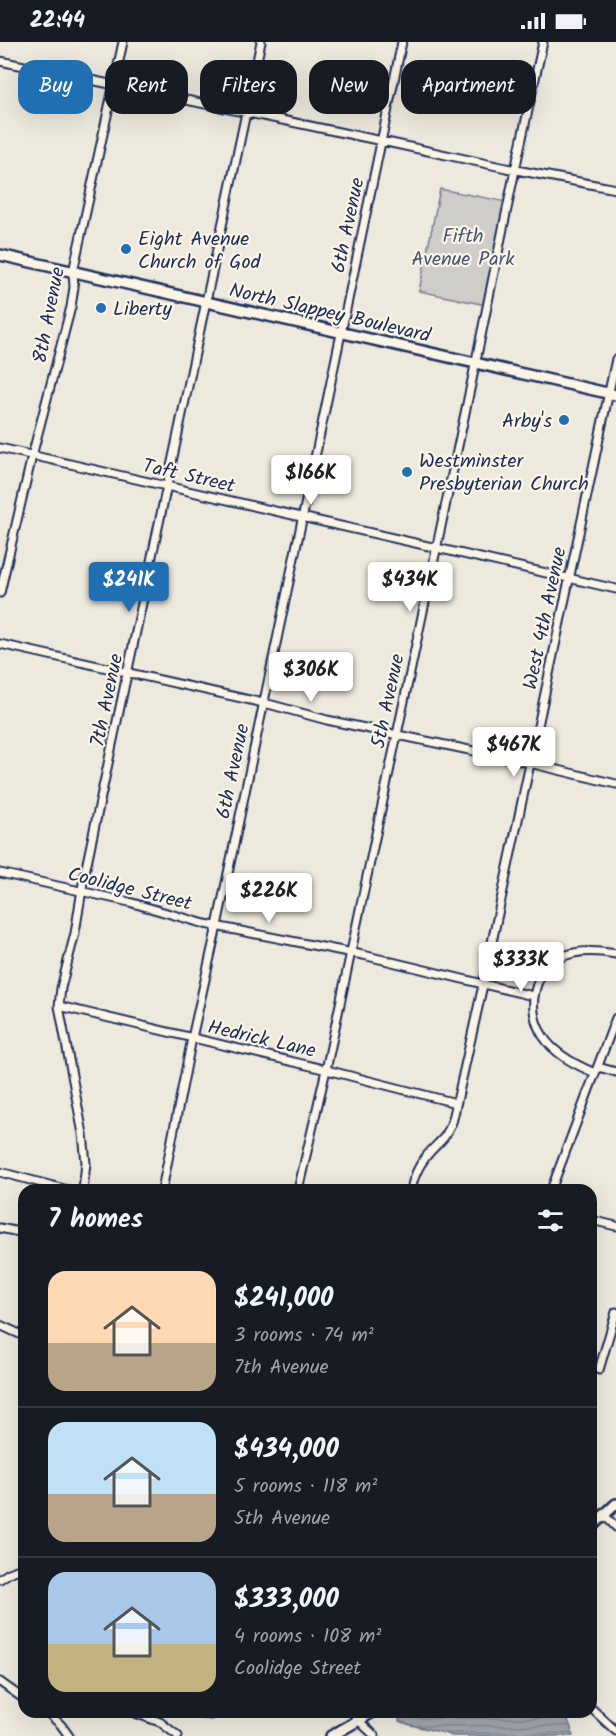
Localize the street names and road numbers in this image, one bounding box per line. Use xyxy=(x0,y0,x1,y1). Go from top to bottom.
street label: 6th Avenue xyxy=(323,175,375,276)
street label: 8th Avenue xyxy=(25,265,75,366)
street label: North Slappey Boulevard xyxy=(226,275,434,353)
street label: Taft Street xyxy=(139,451,238,503)
street label: West 4th Avenue xyxy=(515,544,577,693)
street label: 7th Avenue xyxy=(82,651,133,750)
street label: 5th Avenue xyxy=(363,651,415,752)
street label: 6th Avenue xyxy=(208,721,260,822)
street label: Coolidge Street xyxy=(64,859,195,921)
street label: Hedrick Lane xyxy=(204,1012,319,1068)

